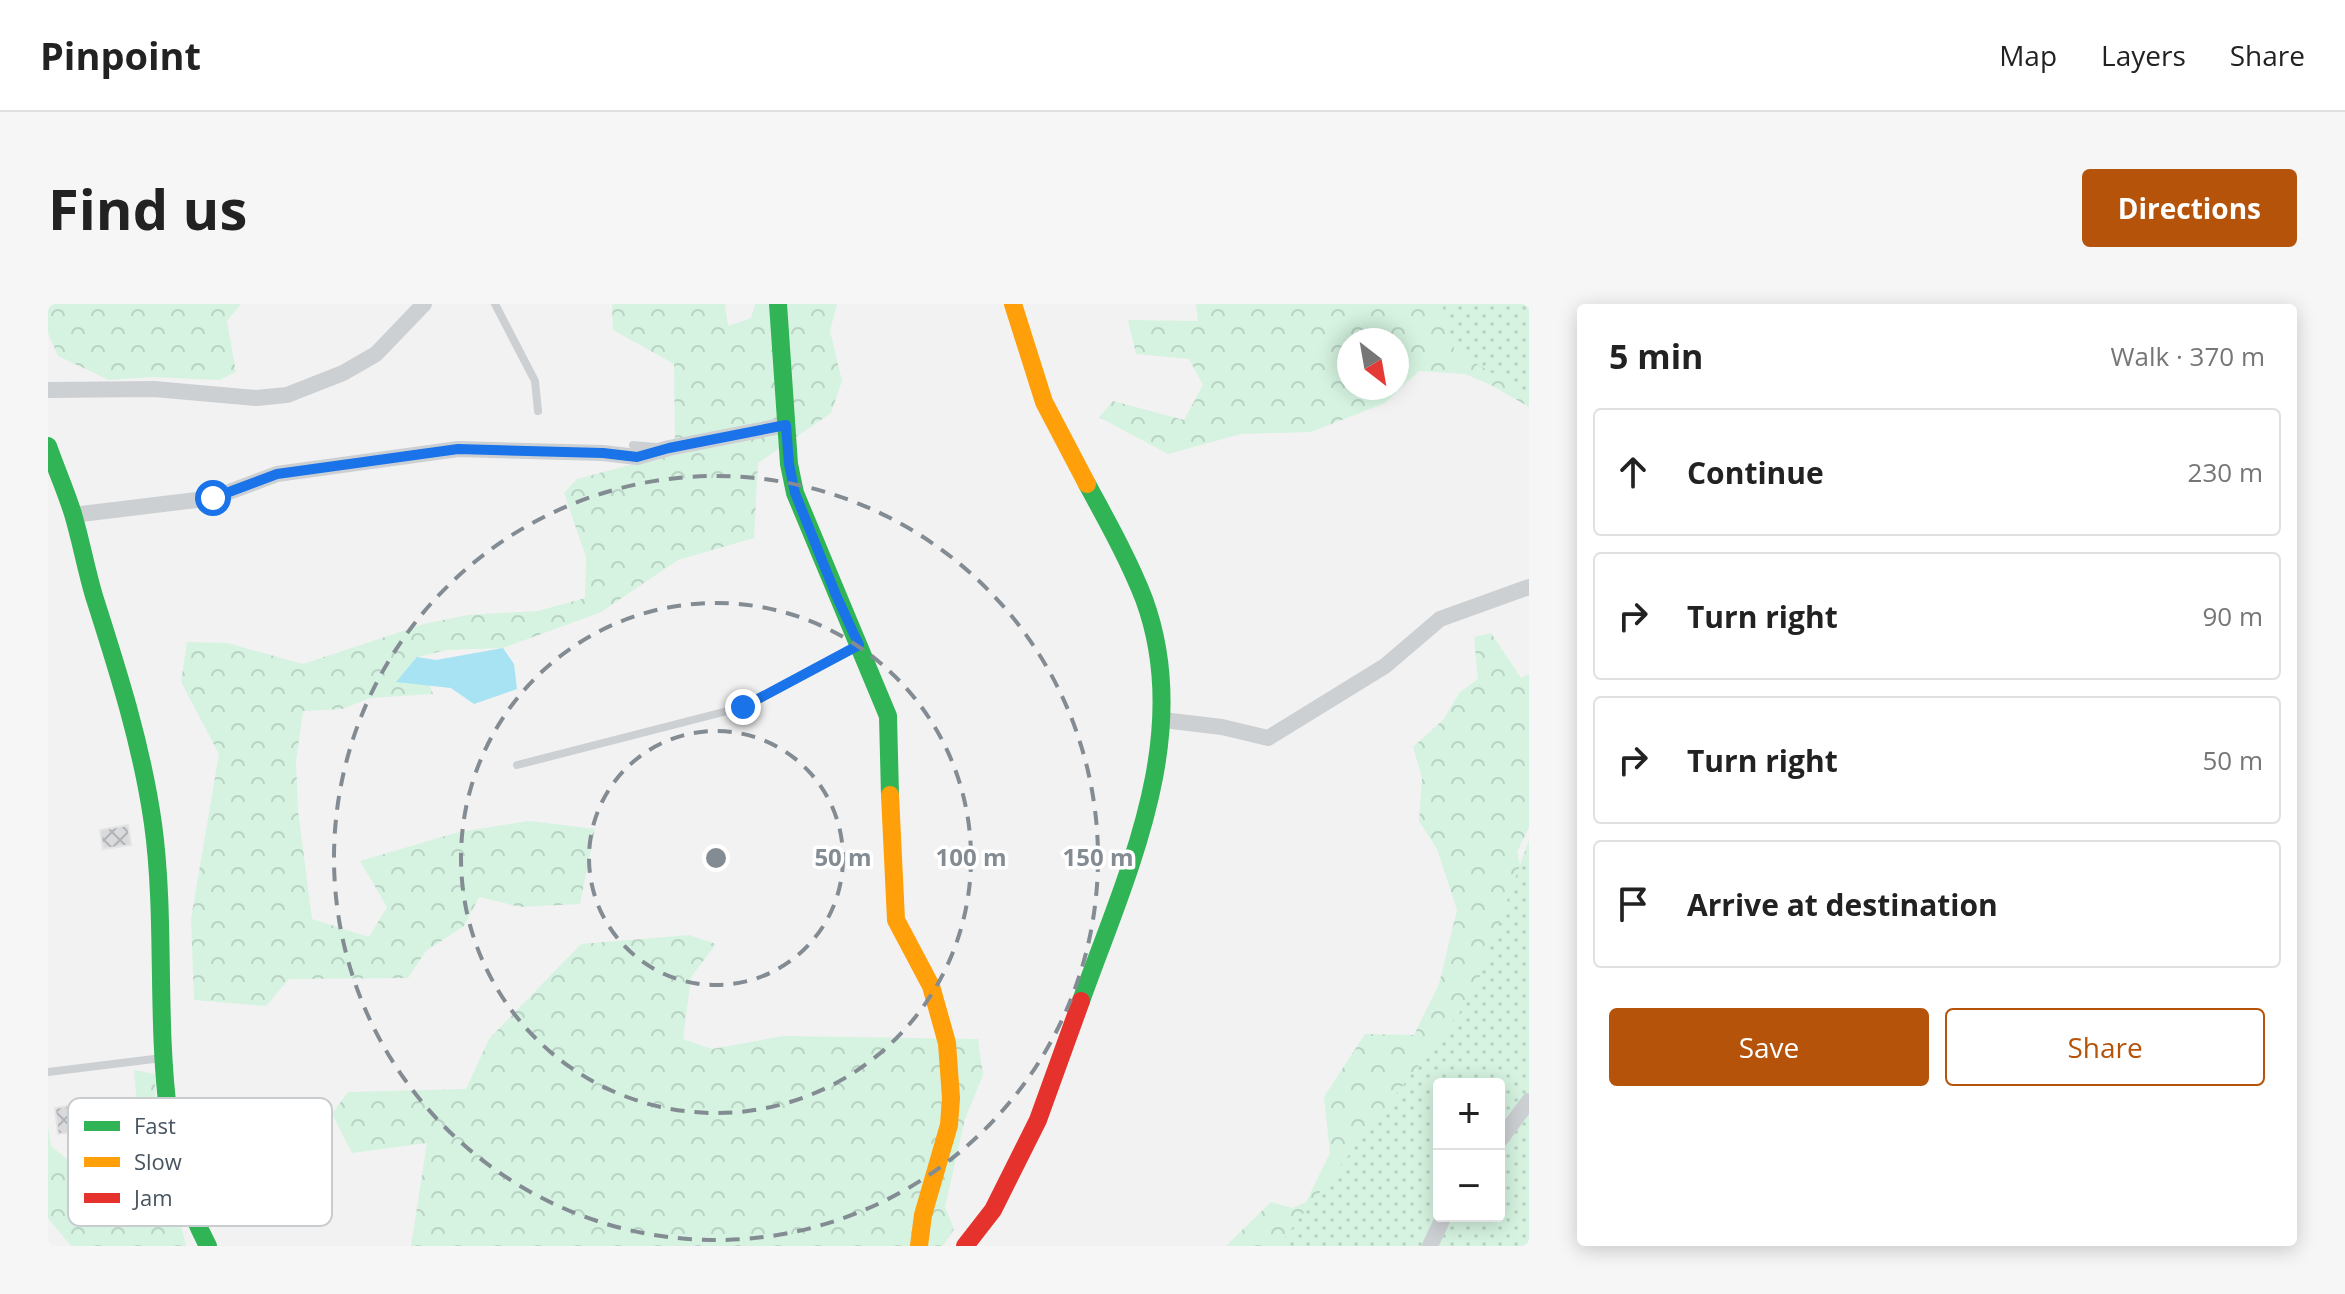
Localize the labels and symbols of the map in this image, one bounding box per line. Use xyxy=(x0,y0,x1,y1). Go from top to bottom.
north arrow xyxy=(1337,328,1409,400)
route start xyxy=(195,480,231,516)
route end xyxy=(725,689,761,725)
text: 50 m xyxy=(814,840,872,873)
text: 100 m xyxy=(936,840,1006,873)
text: 150 m xyxy=(1063,840,1133,873)
centre of rings xyxy=(702,844,730,872)
legend xyxy=(68,1098,332,1226)
text: Fast xyxy=(134,1110,176,1140)
text: Slow xyxy=(134,1146,182,1176)
text: Jam xyxy=(132,1182,173,1212)

